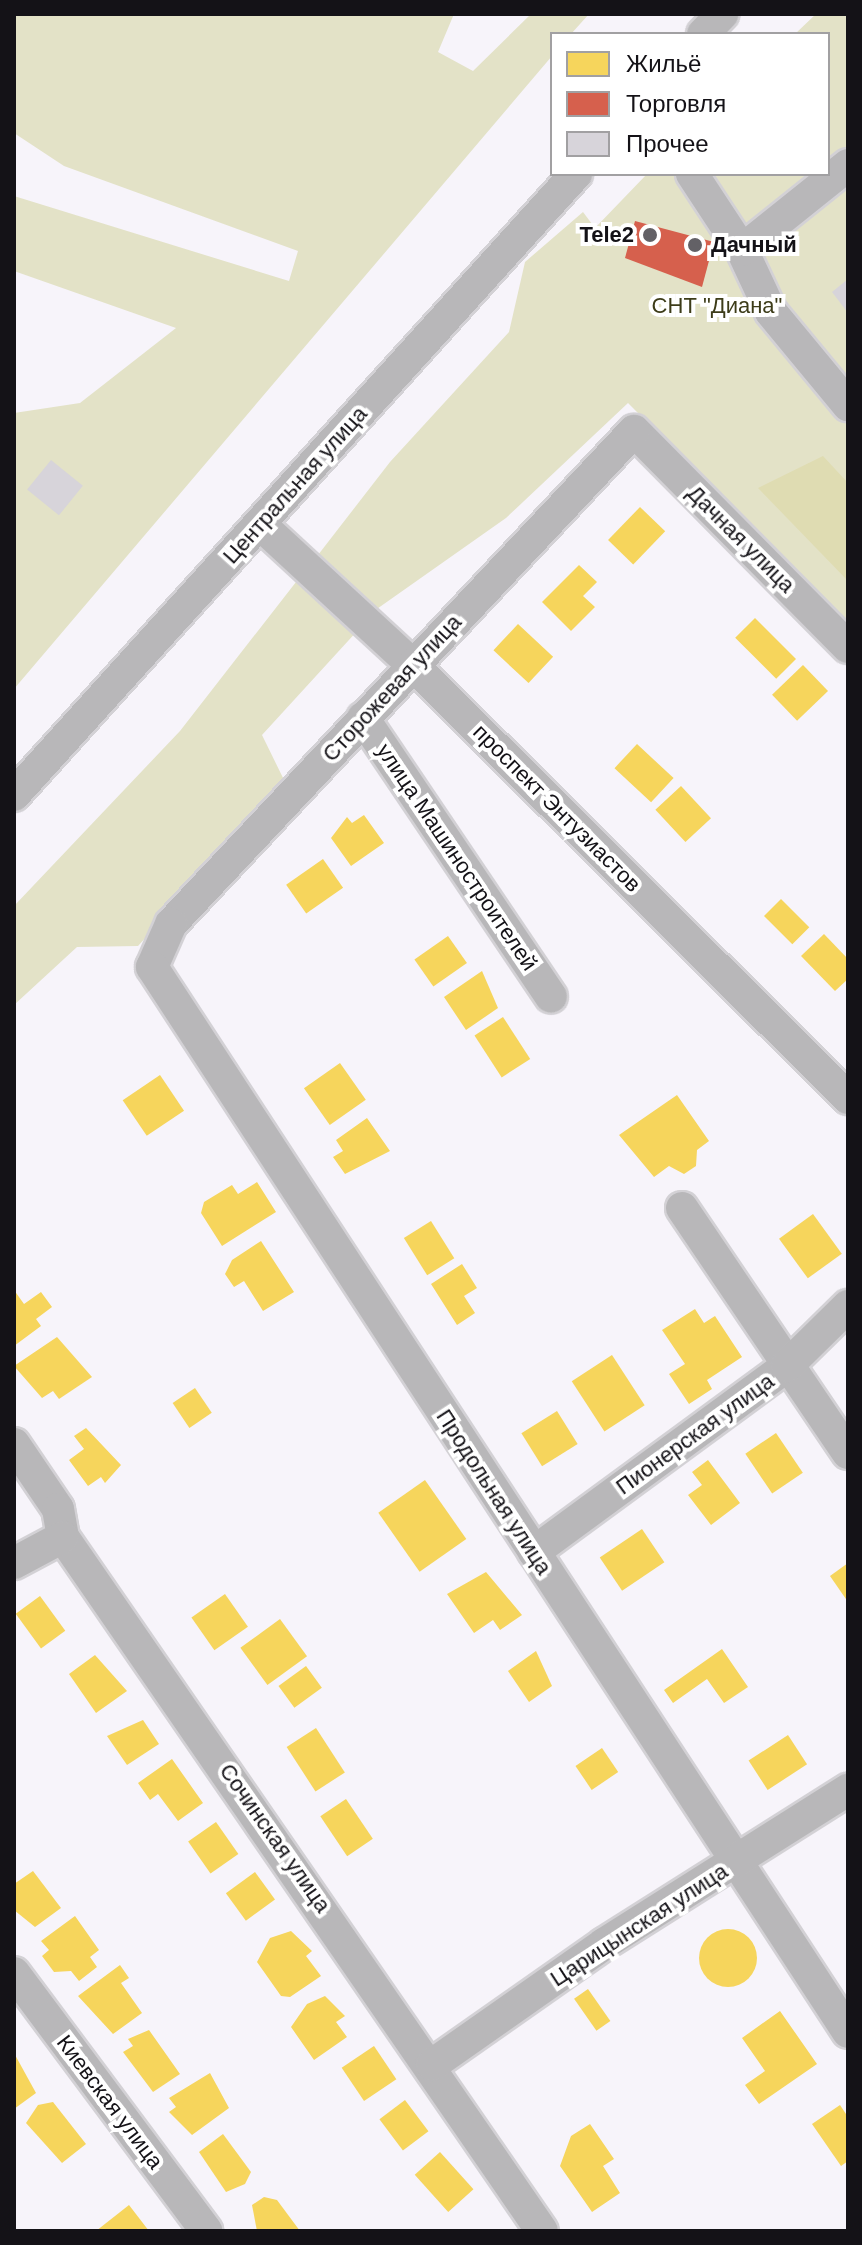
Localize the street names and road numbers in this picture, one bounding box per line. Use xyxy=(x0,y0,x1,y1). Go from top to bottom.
street label: Центральная улица xyxy=(217,401,373,569)
street label: Дачная улица xyxy=(682,480,800,598)
street label: Сторожевая улица xyxy=(317,609,467,767)
street label: проспект Энтузиастов xyxy=(468,719,646,897)
street label: улица Машиностроителей xyxy=(371,738,543,976)
street label: Пионерская улица xyxy=(611,1368,779,1500)
street label: Продольная улица xyxy=(431,1404,557,1580)
street label: Сочинская улица xyxy=(214,1759,336,1917)
street label: Царицынская улица xyxy=(545,1858,733,1992)
street label: Киевская улица xyxy=(51,2030,169,2174)

